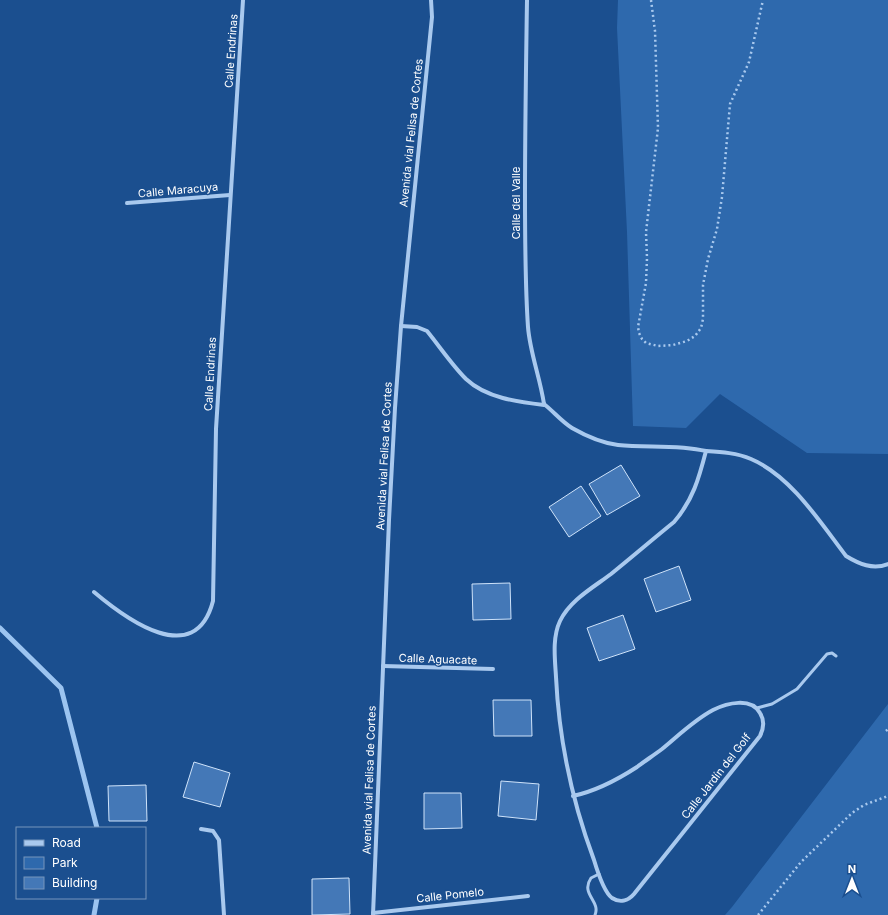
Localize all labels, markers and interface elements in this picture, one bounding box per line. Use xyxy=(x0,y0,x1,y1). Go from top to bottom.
street label: Calle Endrinas xyxy=(221,13,241,89)
street label: Avenida vial Felisa de Cortes xyxy=(396,58,426,208)
street label: Calle del Valle xyxy=(509,167,523,239)
street label: Calle Maracuya xyxy=(137,180,219,200)
street label: Calle Endrinas xyxy=(201,336,219,411)
street label: Avenida vial Felisa de Cortes xyxy=(373,381,395,531)
street label: Calle Aguacate xyxy=(399,651,477,667)
street label: Avenida vial Felisa de Cortes xyxy=(359,705,379,855)
street label: Calle Jardín del Golf xyxy=(678,730,754,822)
legend xyxy=(16,827,146,899)
text: Road xyxy=(52,835,81,850)
text: Park xyxy=(52,855,78,870)
north arrow xyxy=(832,859,872,899)
text: N xyxy=(848,862,856,876)
text: Building xyxy=(52,875,97,890)
street label: Calle Pomelo xyxy=(415,884,485,906)

